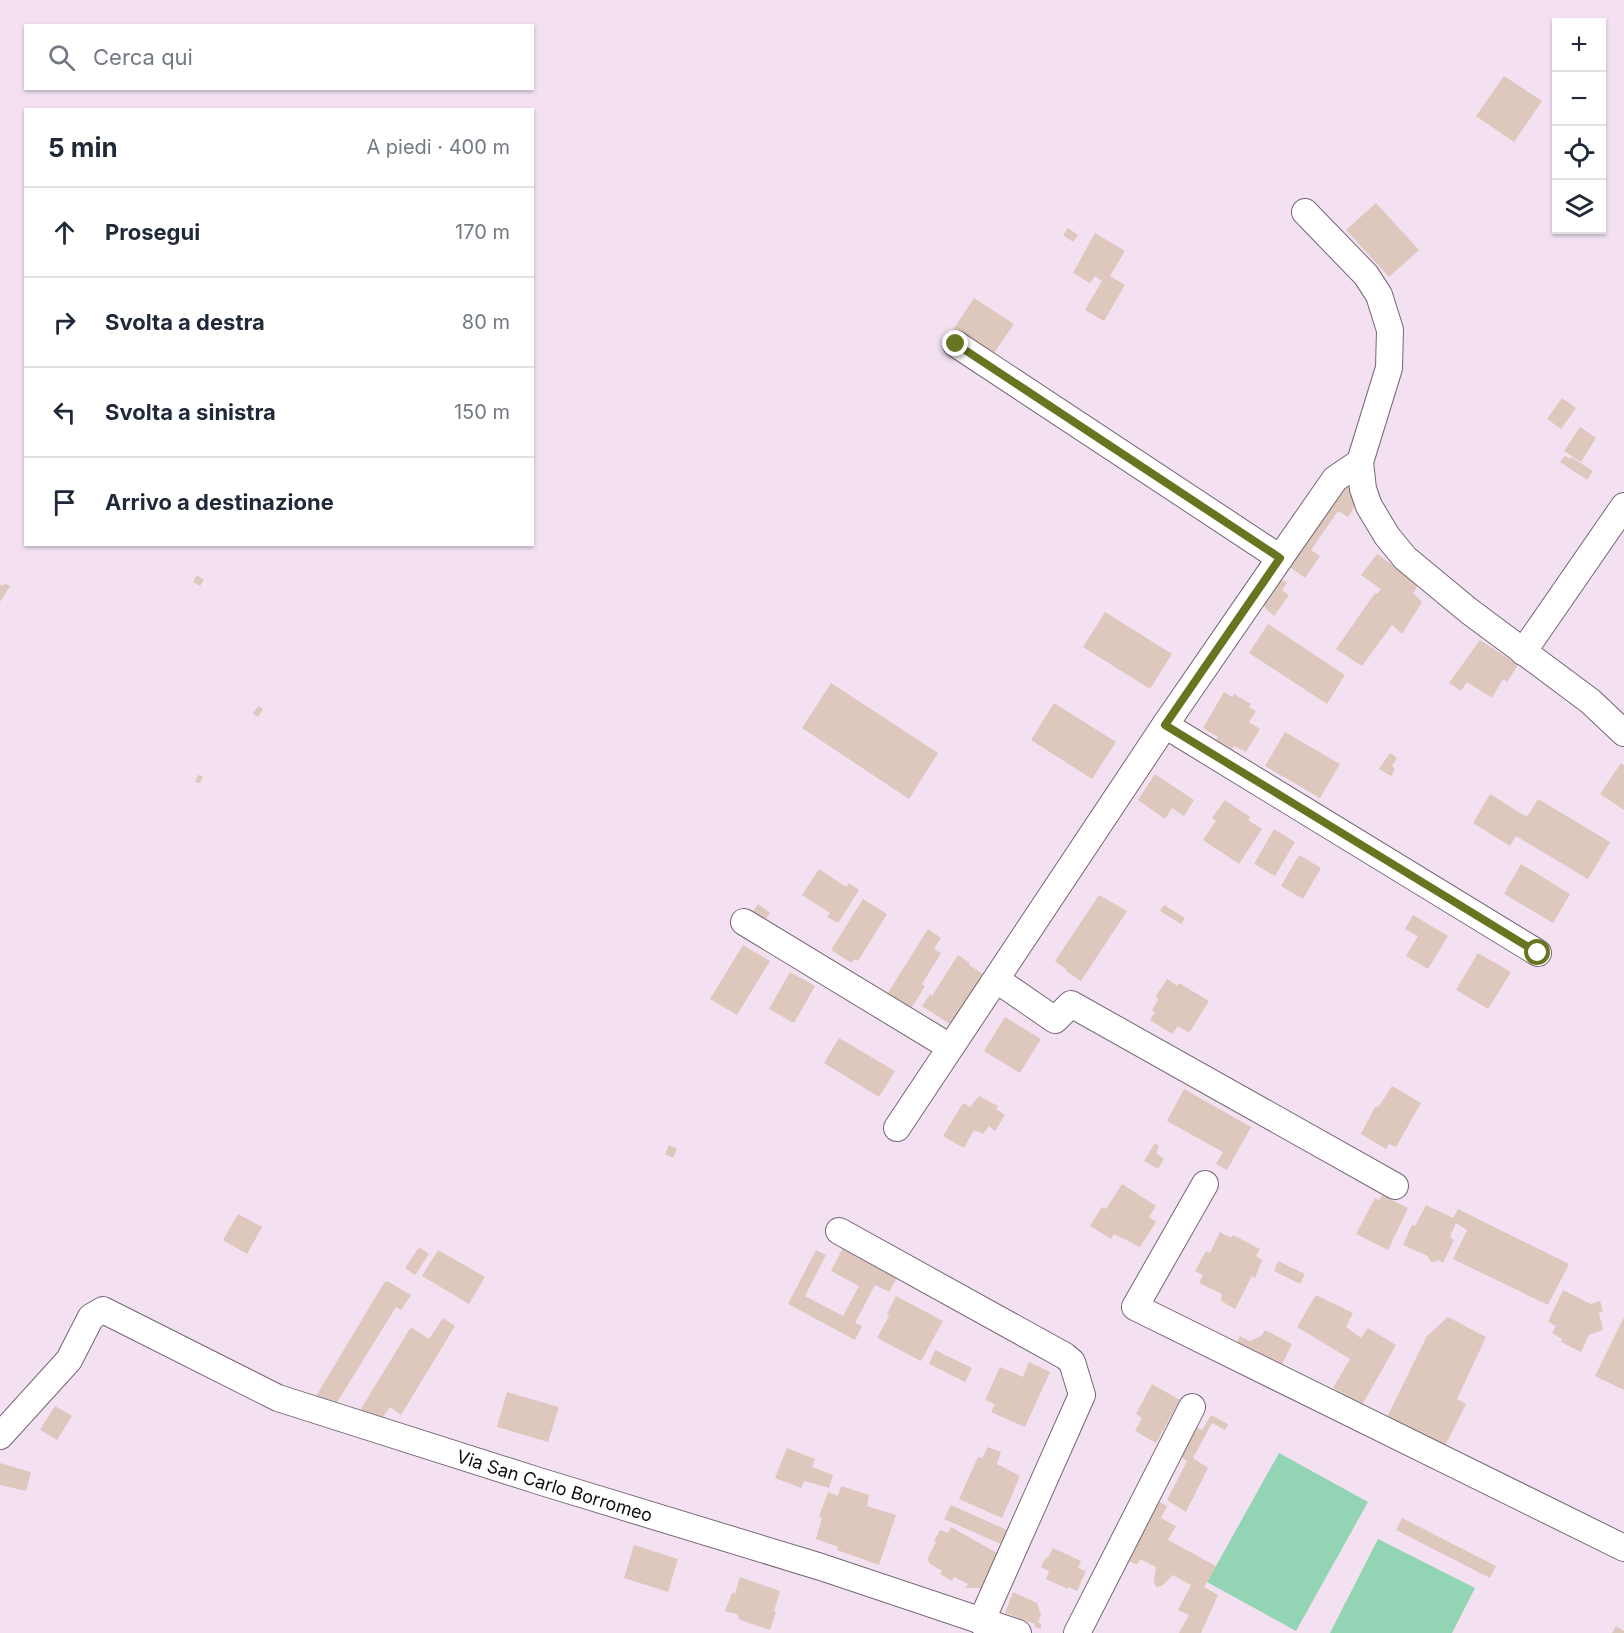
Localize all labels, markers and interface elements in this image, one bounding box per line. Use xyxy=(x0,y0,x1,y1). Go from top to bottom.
map controls xyxy=(1552,18,1606,234)
button: + xyxy=(1552,18,1606,72)
search box xyxy=(24,24,534,90)
icon: search xyxy=(45,41,78,74)
text: Cerca qui xyxy=(93,44,193,70)
button: − xyxy=(1552,72,1606,126)
button: locate xyxy=(1552,126,1606,180)
text: 5 min xyxy=(48,132,118,163)
text: A piedi · 400 m xyxy=(366,135,510,159)
button: layers xyxy=(1552,180,1606,234)
icon: ahead xyxy=(48,216,81,249)
text: Prosegui xyxy=(105,219,200,245)
text: 170 m xyxy=(455,220,510,244)
icon: right xyxy=(48,306,81,339)
text: Svolta a destra xyxy=(105,309,265,335)
text: 80 m xyxy=(462,310,510,334)
route end xyxy=(942,330,968,356)
icon: left xyxy=(48,396,81,429)
text: Svolta a sinistra xyxy=(105,399,276,425)
text: 150 m xyxy=(454,400,510,424)
icon: arrive xyxy=(48,486,81,519)
text: Arrivo a destinazione xyxy=(105,489,334,515)
route start xyxy=(1524,939,1550,965)
street label: Via San Carlo Borromeo xyxy=(454,1445,655,1526)

